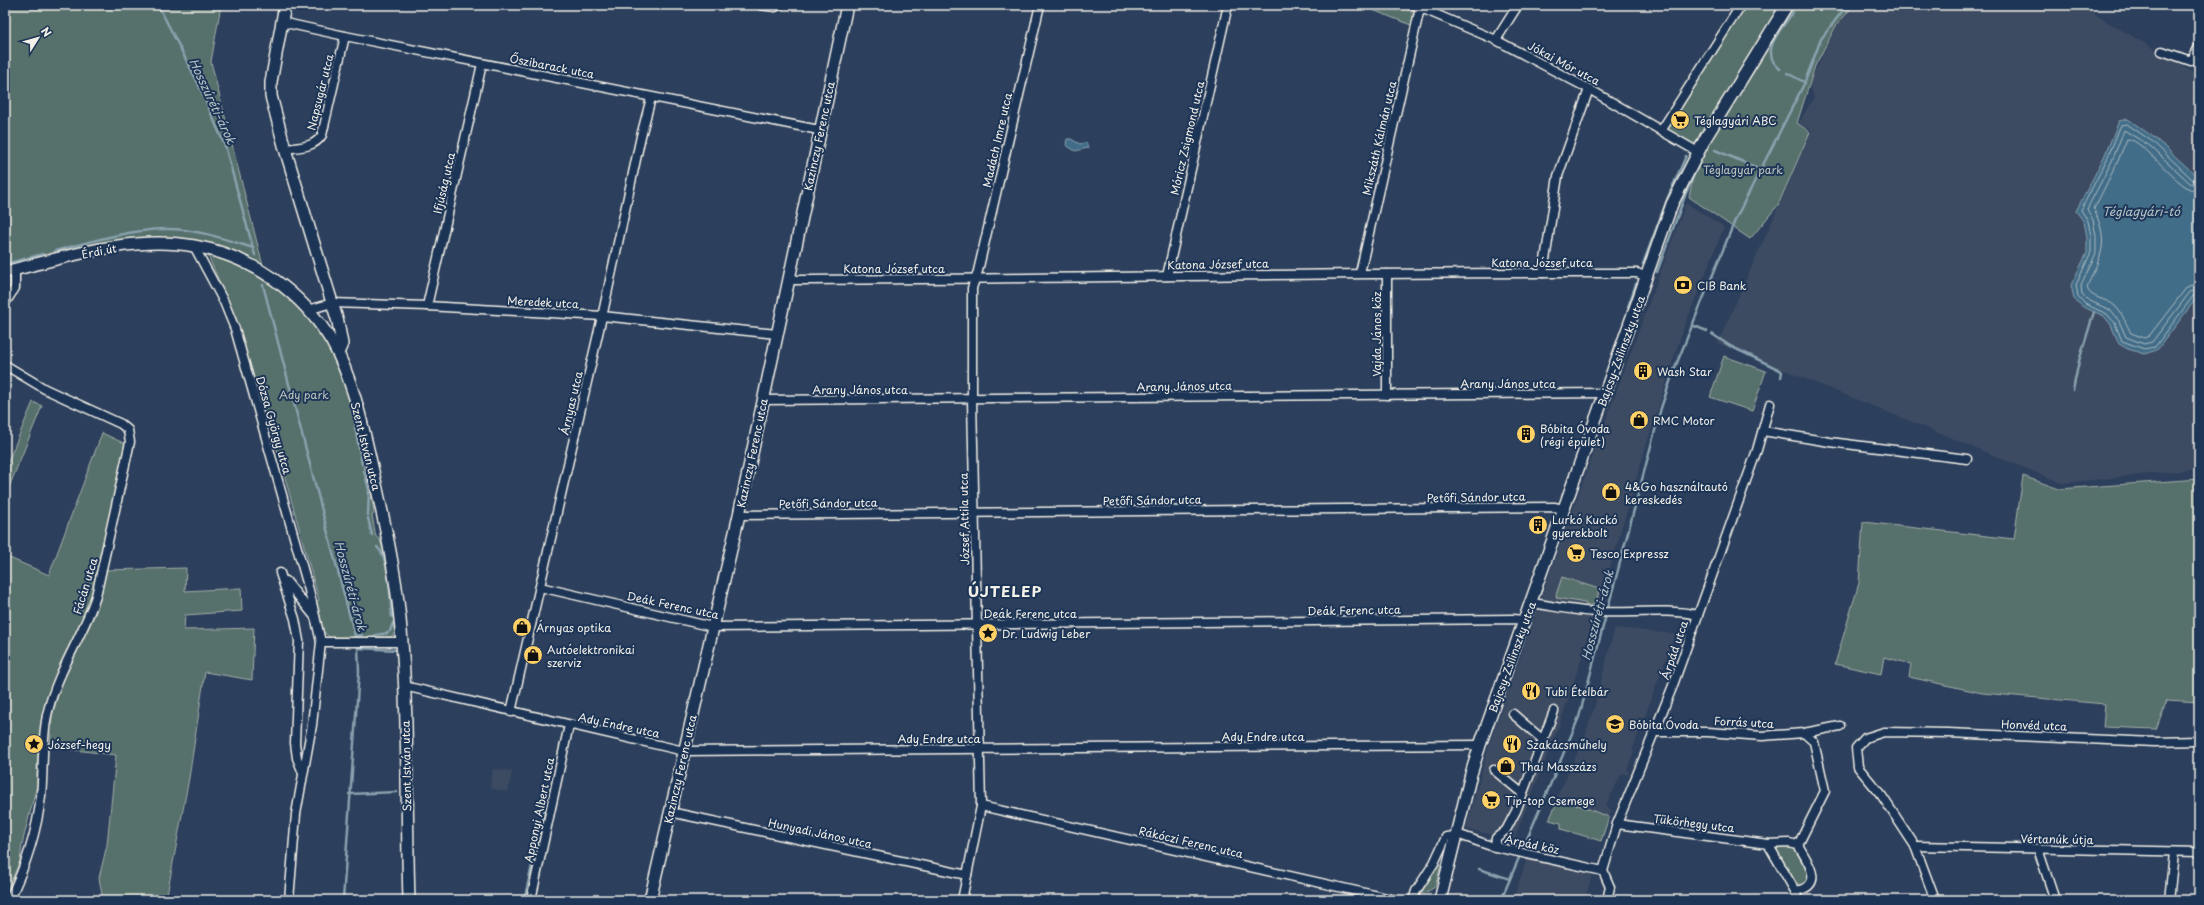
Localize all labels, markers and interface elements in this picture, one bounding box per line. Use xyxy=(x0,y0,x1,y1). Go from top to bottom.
north arrow xyxy=(18,18,58,58)
text: N xyxy=(37,23,56,41)
street label: Jókai Mór utca xyxy=(1525,37,1603,89)
street label: Őszibarack utca xyxy=(508,49,596,83)
street label: Napsugár utca xyxy=(302,52,338,132)
water label: Hosszúréti-árok xyxy=(185,55,241,147)
street label: Móricz Zsigmond utca xyxy=(1166,79,1208,197)
street label: Mikszáth Kálmán utca xyxy=(1358,79,1400,197)
street label: Kazinczy Ferenc utca xyxy=(799,80,839,192)
street label: Madách Imre utca xyxy=(978,91,1016,189)
supermarket icon: Téglagyári ABC xyxy=(1669,109,1691,131)
place label: Téglagyári ABC xyxy=(1694,112,1777,129)
street label: Ifjúság utca xyxy=(429,150,459,215)
park label: Téglagyár park xyxy=(1703,161,1783,178)
water label: Téglagyári-tó xyxy=(2102,202,2181,220)
street label: Érdi út xyxy=(80,239,118,263)
street label: Katona József utca xyxy=(1491,254,1593,271)
street label: Katona József utca xyxy=(1167,255,1269,273)
street label: Katona József utca xyxy=(843,260,945,277)
bank icon: CIB Bank xyxy=(1672,274,1694,296)
place label: CIB Bank xyxy=(1697,277,1747,294)
street label: Vajda János köz xyxy=(1368,291,1385,377)
street label: Meredek utca xyxy=(507,292,579,312)
street label: Bajcsy-Zsilinszky utca xyxy=(1593,293,1649,409)
building icon: Wash Star xyxy=(1632,360,1654,382)
place label: Wash Star xyxy=(1657,363,1712,380)
street label: Árnyas utca xyxy=(555,369,587,437)
street label: Dózsa György utca xyxy=(252,374,296,476)
street label: Arany János utca xyxy=(1460,375,1556,392)
street label: Arany János utca xyxy=(1136,377,1232,395)
street label: Arany János utca xyxy=(812,381,908,398)
park label: Ady park xyxy=(279,386,329,403)
street label: Kazinczy Ferenc utca xyxy=(732,397,772,509)
street label: Szent István utca xyxy=(347,400,385,492)
shop icon: RMC Motor xyxy=(1628,409,1650,431)
place label: RMC Motor xyxy=(1653,412,1716,429)
place label: Bóbita Óvoda (régi épület) xyxy=(1540,420,1610,450)
building icon: Bóbita Óvoda (régi épület) xyxy=(1515,423,1537,445)
street label: József Attila utca xyxy=(955,473,973,565)
place label: 4&Go használtautó kereskedés xyxy=(1625,478,1728,508)
shop icon: 4&Go használtautó kereskedés xyxy=(1600,481,1622,503)
street label: Petőfi Sándor utca xyxy=(1426,488,1526,506)
street label: Petőfi Sándor utca xyxy=(1102,491,1202,509)
street label: Petőfi Sándor utca xyxy=(778,494,878,512)
place label: Lurkó Kuckó gyerekbolt xyxy=(1552,511,1618,541)
building icon: Lurkó Kuckó gyerekbolt xyxy=(1527,514,1549,536)
water label: Hosszúréti-árok xyxy=(330,539,372,634)
supermarket icon: Tesco Expressz xyxy=(1565,542,1587,564)
place label: Tesco Expressz xyxy=(1590,545,1669,562)
street label: Fácán utca xyxy=(68,556,102,616)
water label: Hosszúréti-árok xyxy=(1576,567,1618,662)
district label: ÚJTELEP xyxy=(968,579,1042,602)
street label: Deák Ferenc utca xyxy=(626,587,721,623)
street label: Bajcsy-Zsilinszky utca xyxy=(1484,599,1540,715)
street label: Deák Ferenc utca xyxy=(1307,601,1401,619)
street label: Deák Ferenc utca xyxy=(983,605,1077,622)
shop icon: Árnyas optika xyxy=(511,616,533,638)
street label: Árpád utca xyxy=(1656,618,1692,682)
place label: Árnyas optika xyxy=(536,619,611,636)
place icon: Dr. Ludwig Leber xyxy=(977,622,999,644)
place label: Dr. Ludwig Leber xyxy=(1002,625,1091,642)
place label: Autóelektronikai szerviz xyxy=(547,641,635,671)
shop icon: Autóelektronikai szerviz xyxy=(522,644,544,666)
restaurant icon: Tubi Ételbár xyxy=(1520,680,1542,702)
place label: Tubi Ételbár xyxy=(1545,683,1608,700)
street label: Ady Endre utca xyxy=(577,708,662,742)
street label: Forrás utca xyxy=(1714,712,1775,732)
street label: Kazinczy Ferenc utca xyxy=(659,713,701,825)
school or university icon: Bóbita Óvoda xyxy=(1604,713,1626,735)
street label: Honvéd utca xyxy=(2001,715,2067,735)
place label: Bóbita Óvoda xyxy=(1629,716,1699,733)
street label: Szent István utca xyxy=(397,720,415,812)
street label: Ady Endre utca xyxy=(1222,728,1305,745)
street label: Ady Endre utca xyxy=(898,730,981,747)
place icon: József-hegy xyxy=(23,733,45,755)
restaurant icon: Szakácsműhely xyxy=(1501,733,1523,755)
place label: József-hegy xyxy=(48,736,111,753)
place label: Szakácsműhely xyxy=(1526,736,1607,753)
shop icon: Thai Masszázs xyxy=(1495,755,1517,777)
street label: Apponyi Albert utca xyxy=(520,756,558,864)
place label: Thai Masszázs xyxy=(1520,758,1597,775)
supermarket icon: Tip-top Csemege xyxy=(1480,789,1502,811)
place label: Tip-top Csemege xyxy=(1505,792,1595,809)
street label: Tükörhegy utca xyxy=(1653,810,1736,836)
street label: Hunyadi János utca xyxy=(767,814,874,852)
street label: Rákóczi Ferenc utca xyxy=(1137,822,1245,862)
street label: Árpád köz xyxy=(1503,830,1561,858)
street label: Vértanúk útja xyxy=(2021,830,2094,848)

